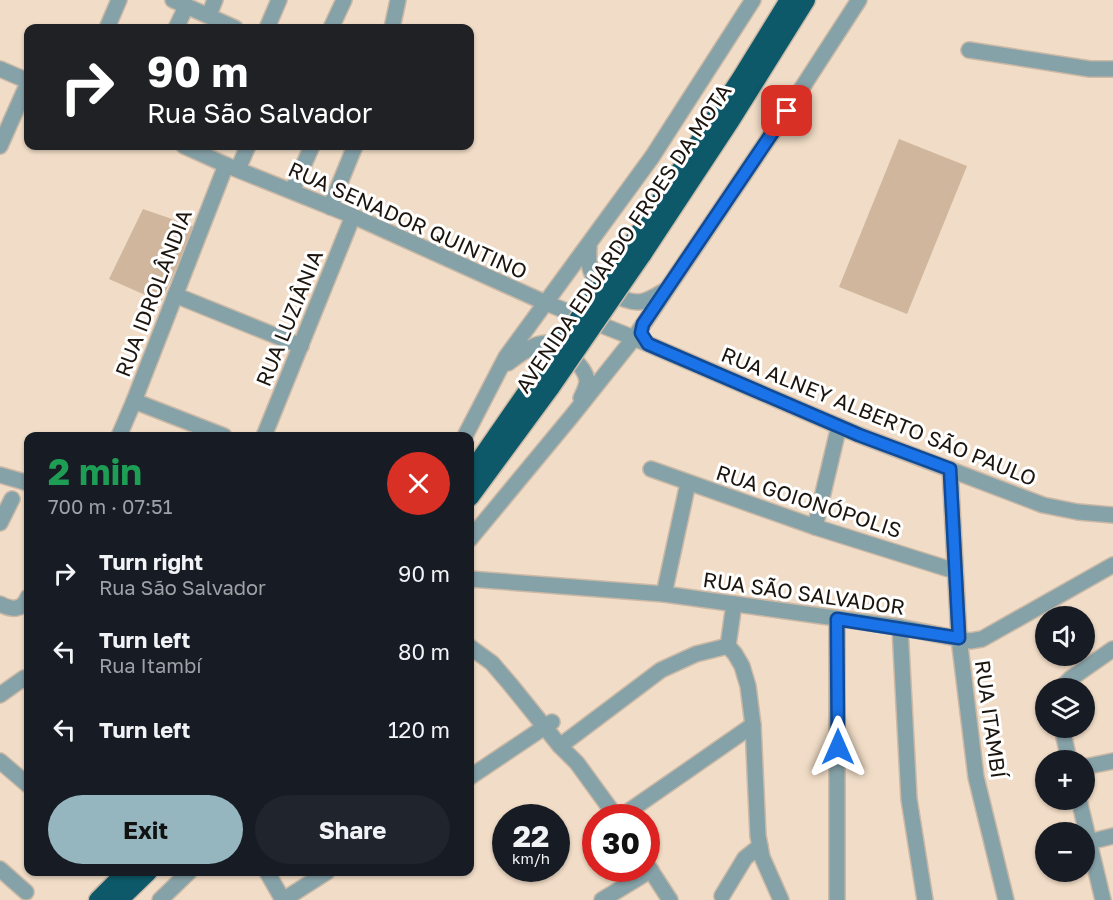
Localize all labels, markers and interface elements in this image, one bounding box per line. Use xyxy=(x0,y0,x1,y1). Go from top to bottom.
text: 90 m xyxy=(147,46,248,96)
icon: right xyxy=(48,48,126,126)
street label: AVENIDA EDUARDO FROES DA MOTA xyxy=(510,78,736,398)
pin xyxy=(761,85,812,136)
icon: arrive xyxy=(770,94,803,127)
text: Rua São Salvador xyxy=(147,97,372,129)
street label: RUA SENADOR QUINTINO xyxy=(285,156,531,284)
street label: RUA IDROLÂNDIA xyxy=(109,206,197,380)
street label: RUA LUZIÂNIA xyxy=(250,246,328,390)
street label: RUA ALNEY ALBERTO SÃO PAULO xyxy=(718,341,1040,491)
text: 2 min xyxy=(48,450,142,493)
button: close xyxy=(387,452,450,515)
street label: RUA GOIONÓPOLIS xyxy=(713,459,905,543)
text: 700 m · 07:51 xyxy=(48,494,172,518)
text: Turn right xyxy=(99,548,203,575)
icon: right xyxy=(48,557,81,590)
text: 90 m xyxy=(398,560,450,587)
street label: RUA SÃO SALVADOR xyxy=(701,566,907,620)
text: Rua São Salvador xyxy=(99,575,266,599)
map controls xyxy=(1035,606,1095,882)
button: sound xyxy=(1035,606,1095,666)
text: Turn left xyxy=(99,626,190,653)
icon: left xyxy=(48,635,81,668)
text: 80 m xyxy=(398,638,450,665)
text: Rua Itambí xyxy=(99,653,202,677)
street label: RUA ITAMBÍ xyxy=(970,658,1012,781)
button: layers xyxy=(1035,678,1095,738)
icon: left xyxy=(48,713,81,746)
position arrow xyxy=(806,715,870,779)
text: Turn left xyxy=(99,716,190,743)
text: 120 m xyxy=(388,716,450,743)
button: + xyxy=(1035,750,1095,810)
button: Exit xyxy=(48,795,243,864)
button: Share xyxy=(255,795,450,864)
speed limit sign: 30 xyxy=(582,804,660,882)
text: 22 xyxy=(513,818,549,854)
button: − xyxy=(1035,822,1095,882)
text: km/h xyxy=(512,849,550,867)

